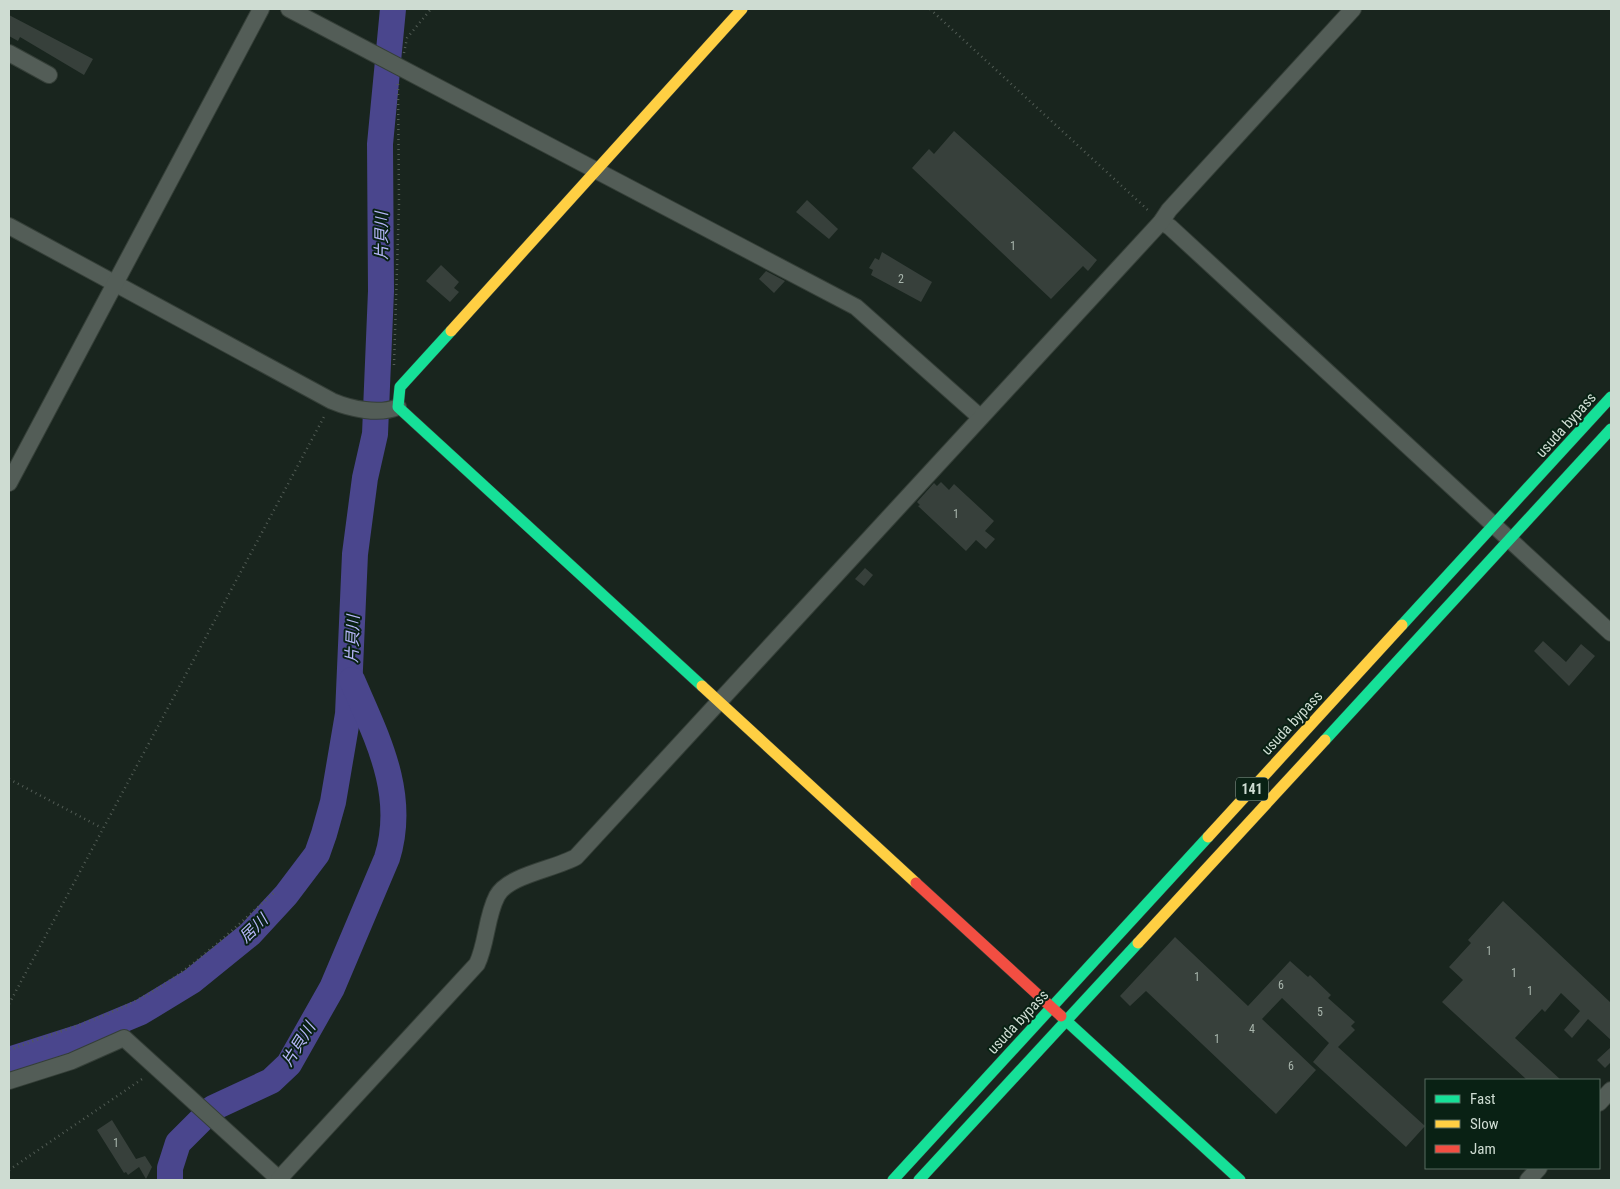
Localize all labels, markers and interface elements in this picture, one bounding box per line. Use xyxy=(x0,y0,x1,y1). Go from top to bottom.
water label: 片貝川 xyxy=(372,210,391,260)
house number: 1 xyxy=(1010,239,1016,253)
house number: 2 xyxy=(898,272,904,286)
street label: usuda bypass xyxy=(1532,389,1600,461)
house number: 1 xyxy=(953,507,959,521)
water label: 片貝川 xyxy=(342,613,363,663)
street label: usuda bypass xyxy=(1258,687,1326,759)
road number: 141 xyxy=(1236,778,1268,801)
water label: 居川 xyxy=(235,909,273,946)
house number: 1 xyxy=(1486,944,1492,958)
house number: 1 xyxy=(1511,966,1517,980)
house number: 1 xyxy=(1194,970,1200,984)
house number: 6 xyxy=(1278,978,1284,992)
house number: 1 xyxy=(1527,984,1533,998)
street label: usuda bypass xyxy=(984,986,1052,1058)
house number: 5 xyxy=(1317,1005,1323,1019)
water label: 片貝川 xyxy=(278,1017,320,1070)
house number: 4 xyxy=(1249,1022,1255,1036)
house number: 1 xyxy=(1214,1032,1220,1046)
house number: 6 xyxy=(1288,1059,1294,1073)
legend xyxy=(1425,1079,1600,1169)
text: Fast xyxy=(1470,1090,1495,1108)
text: Slow xyxy=(1470,1115,1499,1133)
house number: 1 xyxy=(113,1136,119,1150)
text: Jam xyxy=(1470,1140,1496,1158)

